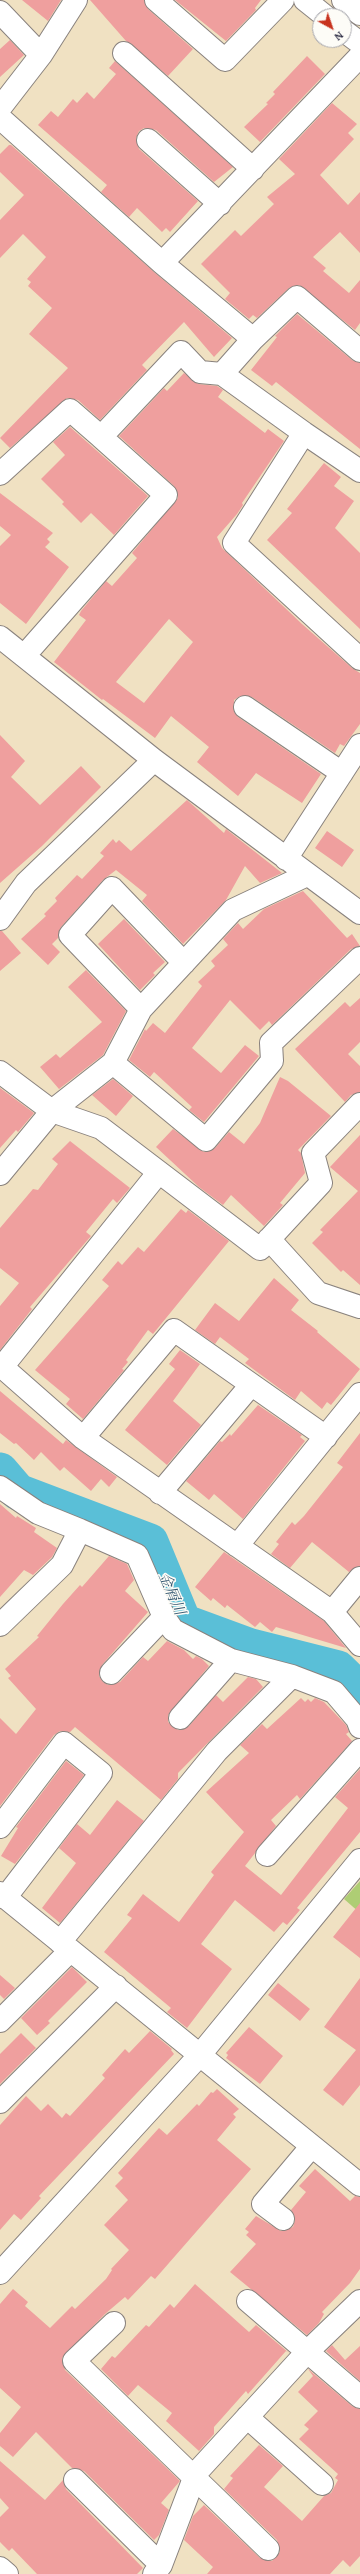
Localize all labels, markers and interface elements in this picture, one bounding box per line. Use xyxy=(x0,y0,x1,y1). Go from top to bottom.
north arrow xyxy=(312,8,352,48)
text: N xyxy=(331,28,347,45)
water label: 金屑川 xyxy=(154,1570,188,1618)

